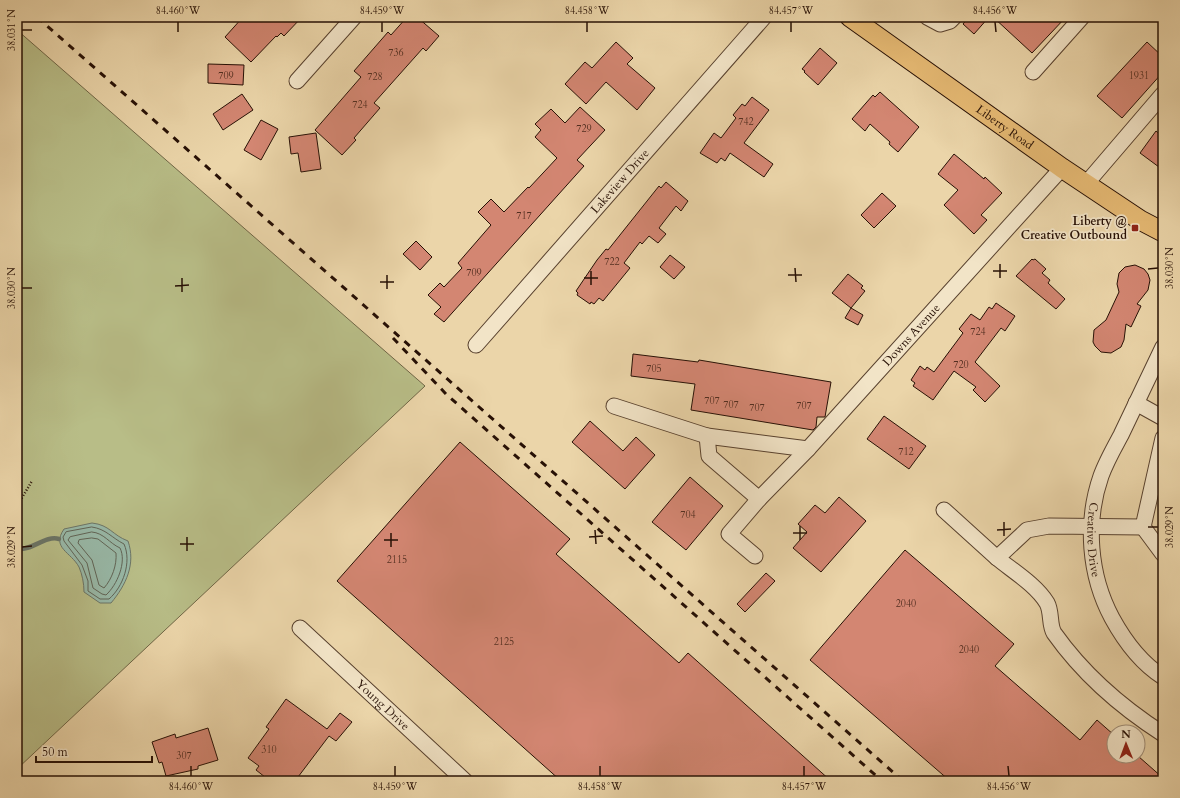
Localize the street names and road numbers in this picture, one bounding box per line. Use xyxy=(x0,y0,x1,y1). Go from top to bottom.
street label: Liberty Road xyxy=(973,101,1037,153)
street label: Lakeview Drive xyxy=(587,145,653,217)
street label: Downs Avenue xyxy=(879,300,944,370)
street label: Creative Drive xyxy=(1083,501,1104,579)
street label: Young Drive xyxy=(353,676,413,734)

